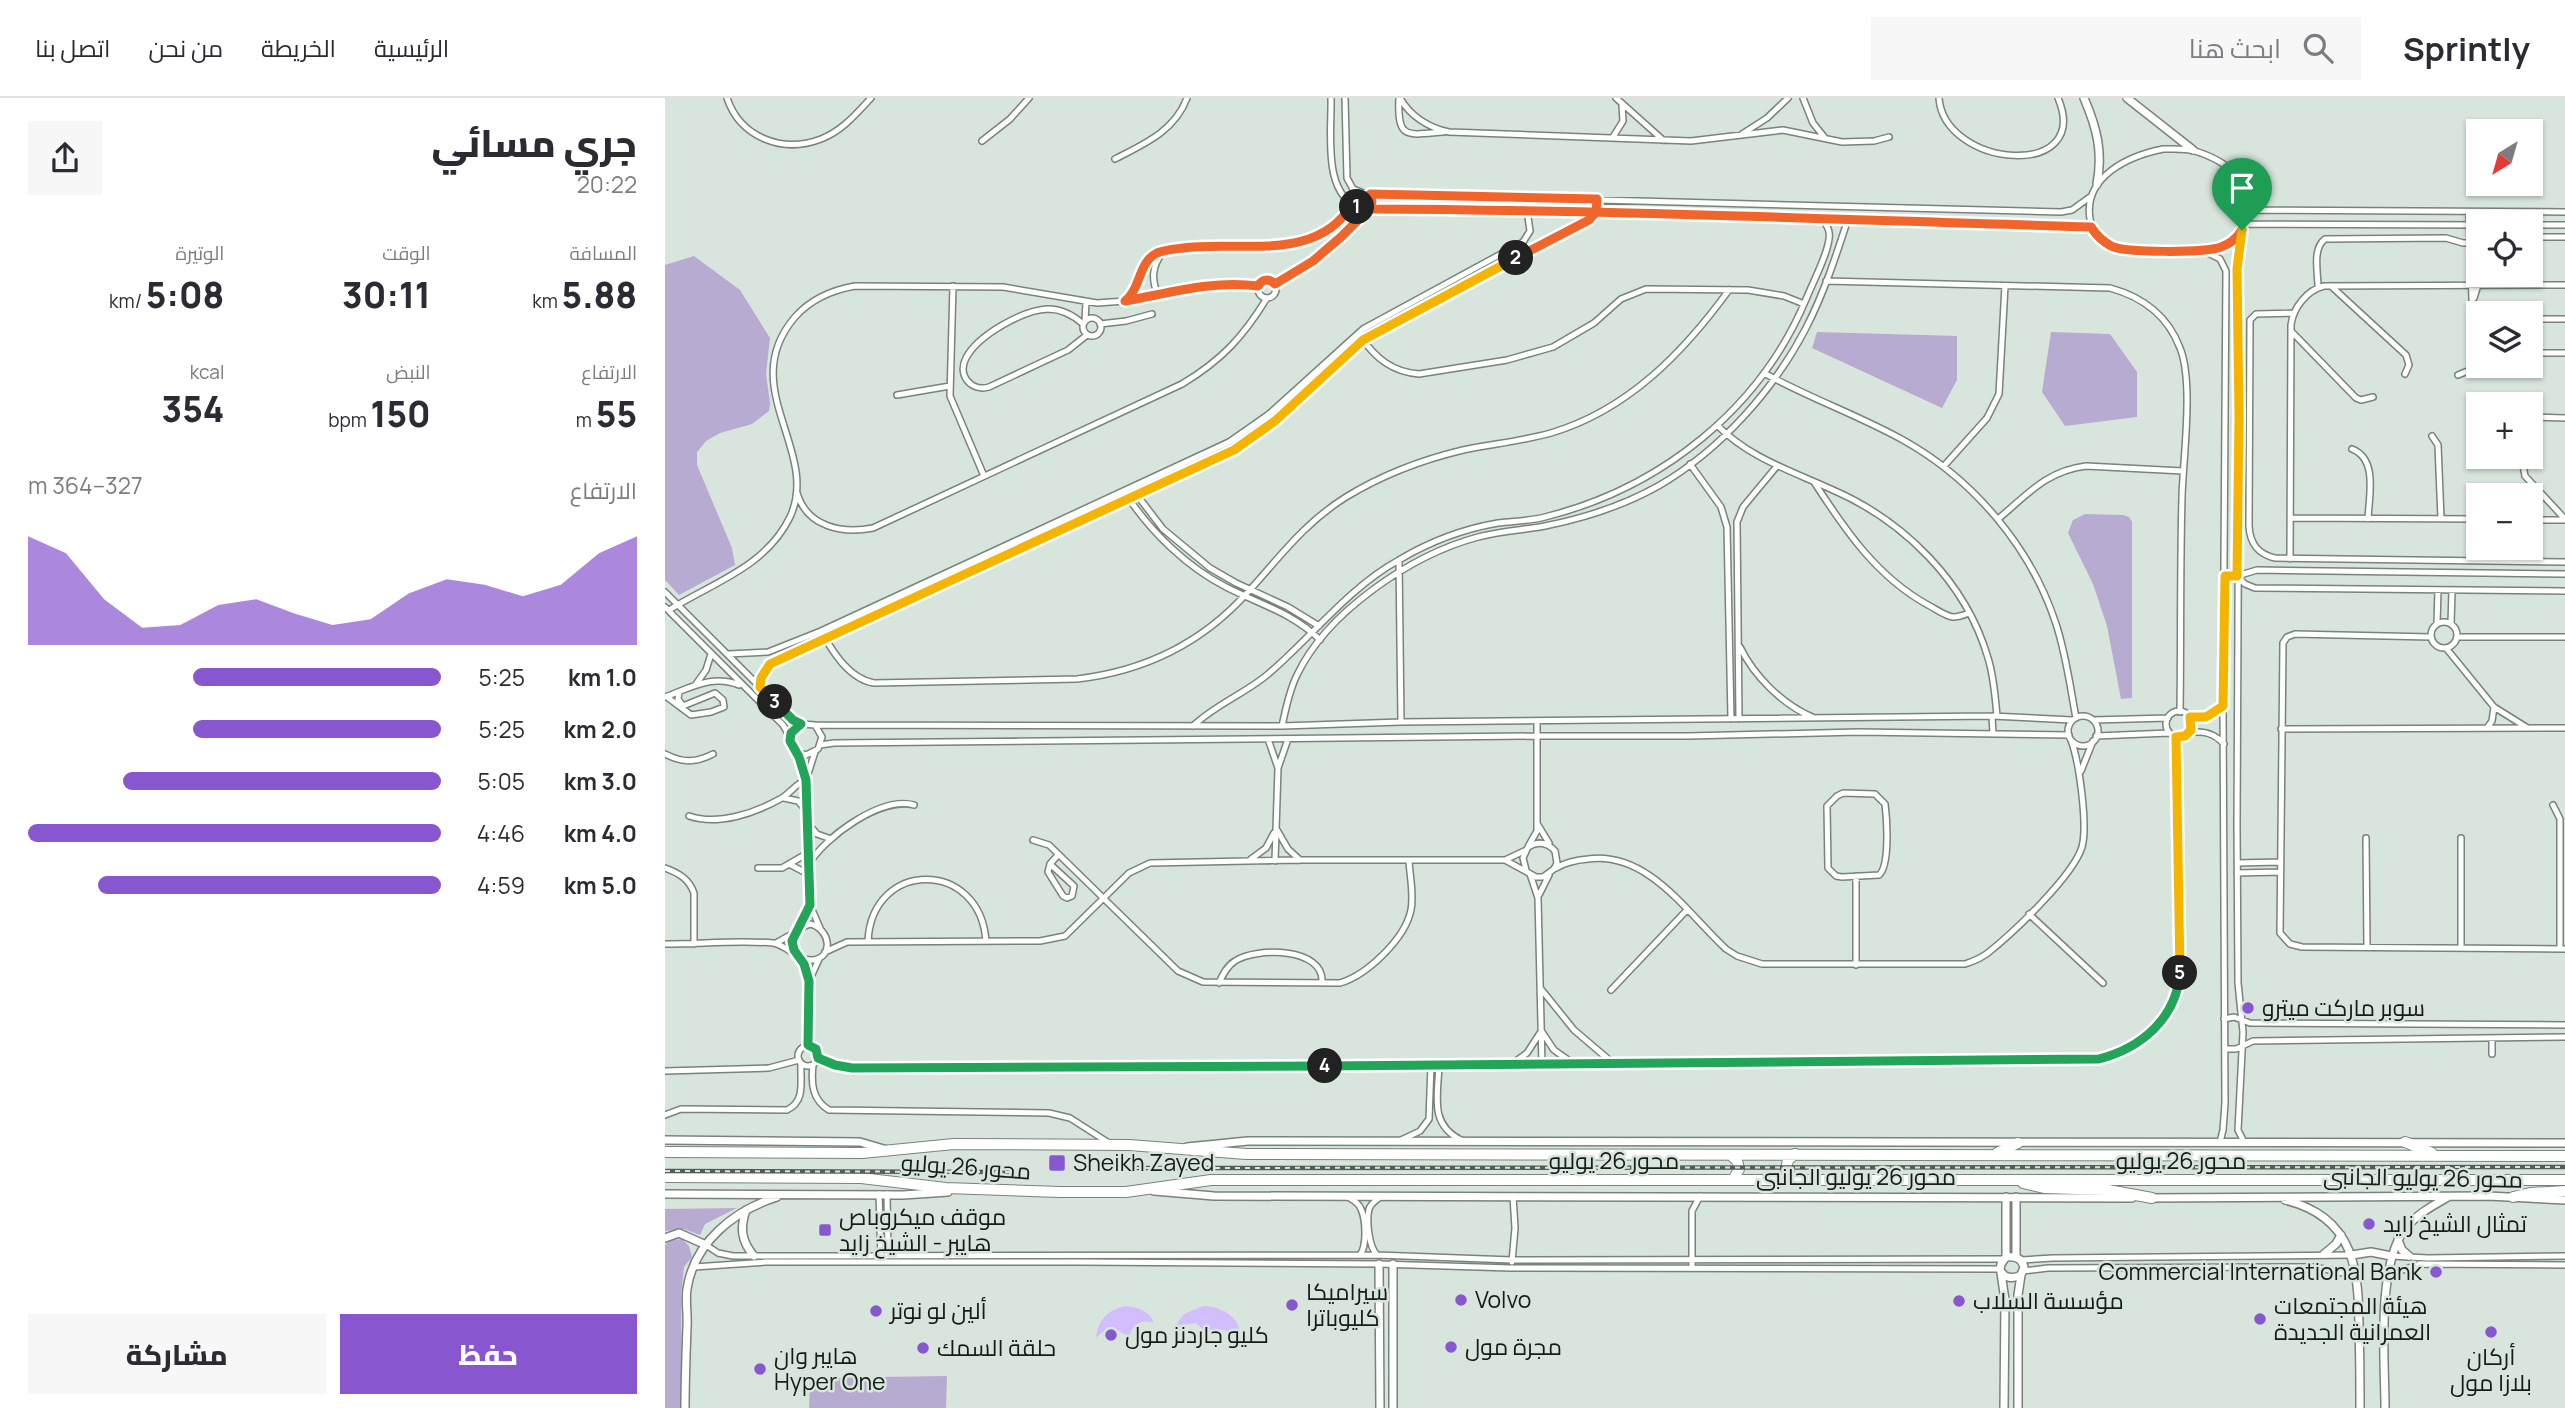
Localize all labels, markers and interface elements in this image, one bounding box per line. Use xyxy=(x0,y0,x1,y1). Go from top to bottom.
search box xyxy=(1871,17,2361,80)
text: Sprintly xyxy=(2403,26,2530,71)
icon: search xyxy=(2299,29,2337,67)
text: ابحث هنا xyxy=(2189,30,2281,66)
text: اتصل بنا xyxy=(35,31,110,64)
text: من نحن xyxy=(148,31,223,64)
text: الخريطة xyxy=(261,31,336,64)
text: الرئيسية xyxy=(374,31,449,64)
text: جري مسائي xyxy=(432,116,637,168)
north arrow xyxy=(2466,119,2543,196)
map controls xyxy=(2466,119,2543,560)
button: share xyxy=(28,121,102,195)
pin xyxy=(2212,158,2272,230)
text: 20:22 xyxy=(577,168,637,200)
icon: arrive xyxy=(2223,169,2261,207)
pin: 1 xyxy=(1339,190,1375,224)
text: 1 xyxy=(1352,193,1361,219)
button: locate xyxy=(2466,210,2543,287)
text: الوتيرة xyxy=(176,240,224,266)
text: الوقت xyxy=(382,240,431,266)
text: المسافة xyxy=(569,240,637,266)
pin: 2 xyxy=(1499,240,1533,276)
text: 2 xyxy=(1510,244,1521,270)
text: 5:08 xyxy=(146,271,224,319)
text: 30:11 xyxy=(342,271,431,319)
text: 5.88 xyxy=(562,271,637,319)
text: /km xyxy=(109,288,146,314)
text: km xyxy=(532,288,562,314)
button: layers xyxy=(2466,301,2543,378)
text: kcal xyxy=(190,359,224,385)
text: النبض xyxy=(386,359,431,385)
text: الارتفاع xyxy=(581,359,637,385)
text: 354 xyxy=(162,385,224,433)
text: 150 xyxy=(371,390,431,438)
text: 55 xyxy=(596,390,637,438)
button: + xyxy=(2466,392,2543,469)
text: bpm xyxy=(328,407,371,433)
text: m xyxy=(576,407,596,433)
text: 327–364 m xyxy=(28,469,142,501)
text: الارتفاع xyxy=(570,474,637,506)
button: − xyxy=(2466,483,2543,560)
text: 5:25 xyxy=(478,661,525,693)
text: 1.0 km xyxy=(568,661,637,693)
pin: 3 xyxy=(757,684,793,720)
text: 3 xyxy=(769,688,780,714)
text: 5:25 xyxy=(478,713,525,745)
text: 2.0 km xyxy=(564,713,637,745)
text: 5:05 xyxy=(478,765,525,797)
text: 3.0 km xyxy=(564,765,637,797)
text: 4:46 xyxy=(477,817,525,849)
text: 4.0 km xyxy=(564,817,637,849)
text: 4:59 xyxy=(477,869,525,901)
text: 5.0 km xyxy=(564,869,637,901)
pin: 5 xyxy=(2163,956,2197,990)
text: 5 xyxy=(2174,959,2185,985)
place label: سوبر ماركت ميترو xyxy=(2262,991,2425,1023)
marker: سوبر ماركت ميترو xyxy=(2240,1000,2256,1016)
pin: 4 xyxy=(1307,1048,1343,1084)
text: 4 xyxy=(1319,1052,1330,1078)
street label: محور 26 يوليو xyxy=(1549,1144,1679,1176)
street label: محور 26 يوليو xyxy=(2116,1144,2246,1176)
street label: محور 26 يوليو xyxy=(900,1145,1032,1187)
place label: Sheikh Zayed xyxy=(1073,1146,1214,1178)
marker: Sheikh Zayed xyxy=(1047,1153,1067,1173)
street label: محور 26 يوليو الجانبى xyxy=(2323,1159,2523,1195)
street label: محور 26 يوليو الجانبى xyxy=(1756,1160,1956,1192)
place label: موقف ميكروباص هايبر - الشيخ زايد xyxy=(839,1200,1006,1259)
place label: تمثال الشيخ زايد xyxy=(2383,1207,2527,1240)
marker: تمثال الشيخ زايد xyxy=(2361,1216,2377,1232)
marker: موقف ميكروباص هايبر - الشيخ زايد xyxy=(817,1222,833,1238)
place label: Commercial International Bank xyxy=(2099,1255,2423,1287)
marker: Commercial International Bank xyxy=(2428,1264,2444,1280)
place label: سيراميكا كليوباترا xyxy=(1306,1275,1388,1333)
place label: Volvo xyxy=(1475,1283,1531,1315)
place label: مؤسسة السلاب xyxy=(1973,1284,2124,1316)
place label: هيئة المجتمعات العمرانية الجديدة xyxy=(2274,1289,2431,1347)
marker: Volvo xyxy=(1453,1292,1469,1308)
marker: مؤسسة السلاب xyxy=(1951,1293,1967,1309)
place label: ألين لو نوتر xyxy=(888,1294,987,1326)
marker: سيراميكا كليوباترا xyxy=(1284,1297,1300,1313)
marker: ألين لو نوتر xyxy=(868,1303,884,1319)
marker: هيئة المجتمعات العمرانية الجديدة xyxy=(2252,1311,2268,1327)
button: مشاركة xyxy=(28,1314,326,1394)
button: حفظ xyxy=(340,1314,637,1394)
place label: كليو جاردنز مول xyxy=(1125,1318,1269,1350)
marker: أركان بلازا مول xyxy=(2483,1324,2499,1340)
marker: كليو جاردنز مول xyxy=(1103,1327,1119,1343)
place label: مجرة مول xyxy=(1465,1330,1562,1362)
place label: حلقة السمك xyxy=(937,1331,1056,1363)
place label: هايبر وان Hyper One xyxy=(774,1339,886,1397)
marker: مجرة مول xyxy=(1443,1339,1459,1355)
marker: حلقة السمك xyxy=(915,1340,931,1356)
place label: أركان بلازا مول xyxy=(2450,1340,2532,1398)
marker: هايبر وان Hyper One xyxy=(752,1361,768,1377)

